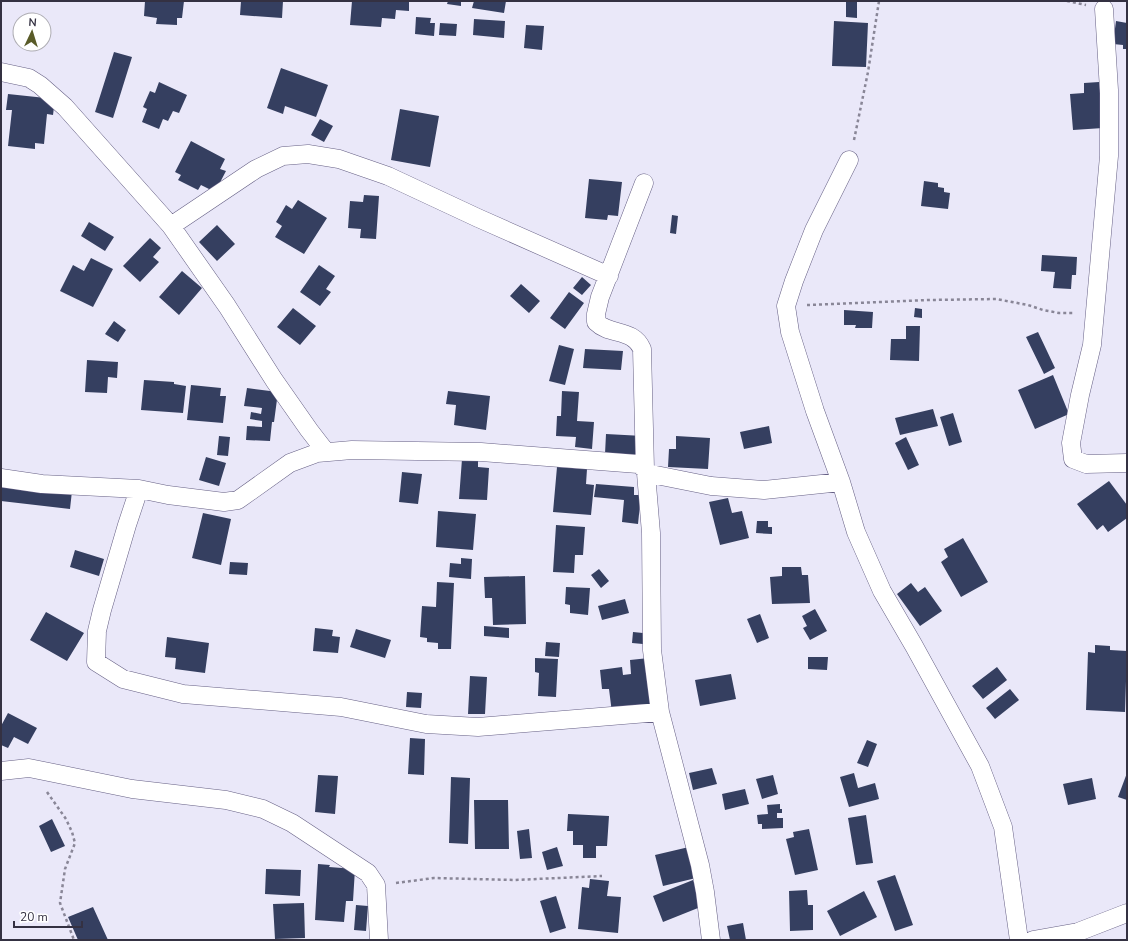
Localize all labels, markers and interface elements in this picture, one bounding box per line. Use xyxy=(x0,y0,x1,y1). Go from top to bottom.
north arrow xyxy=(12,12,52,52)
text: N xyxy=(28,15,37,30)
scale bar xyxy=(14,903,82,929)
text: 20 m xyxy=(20,909,48,925)

